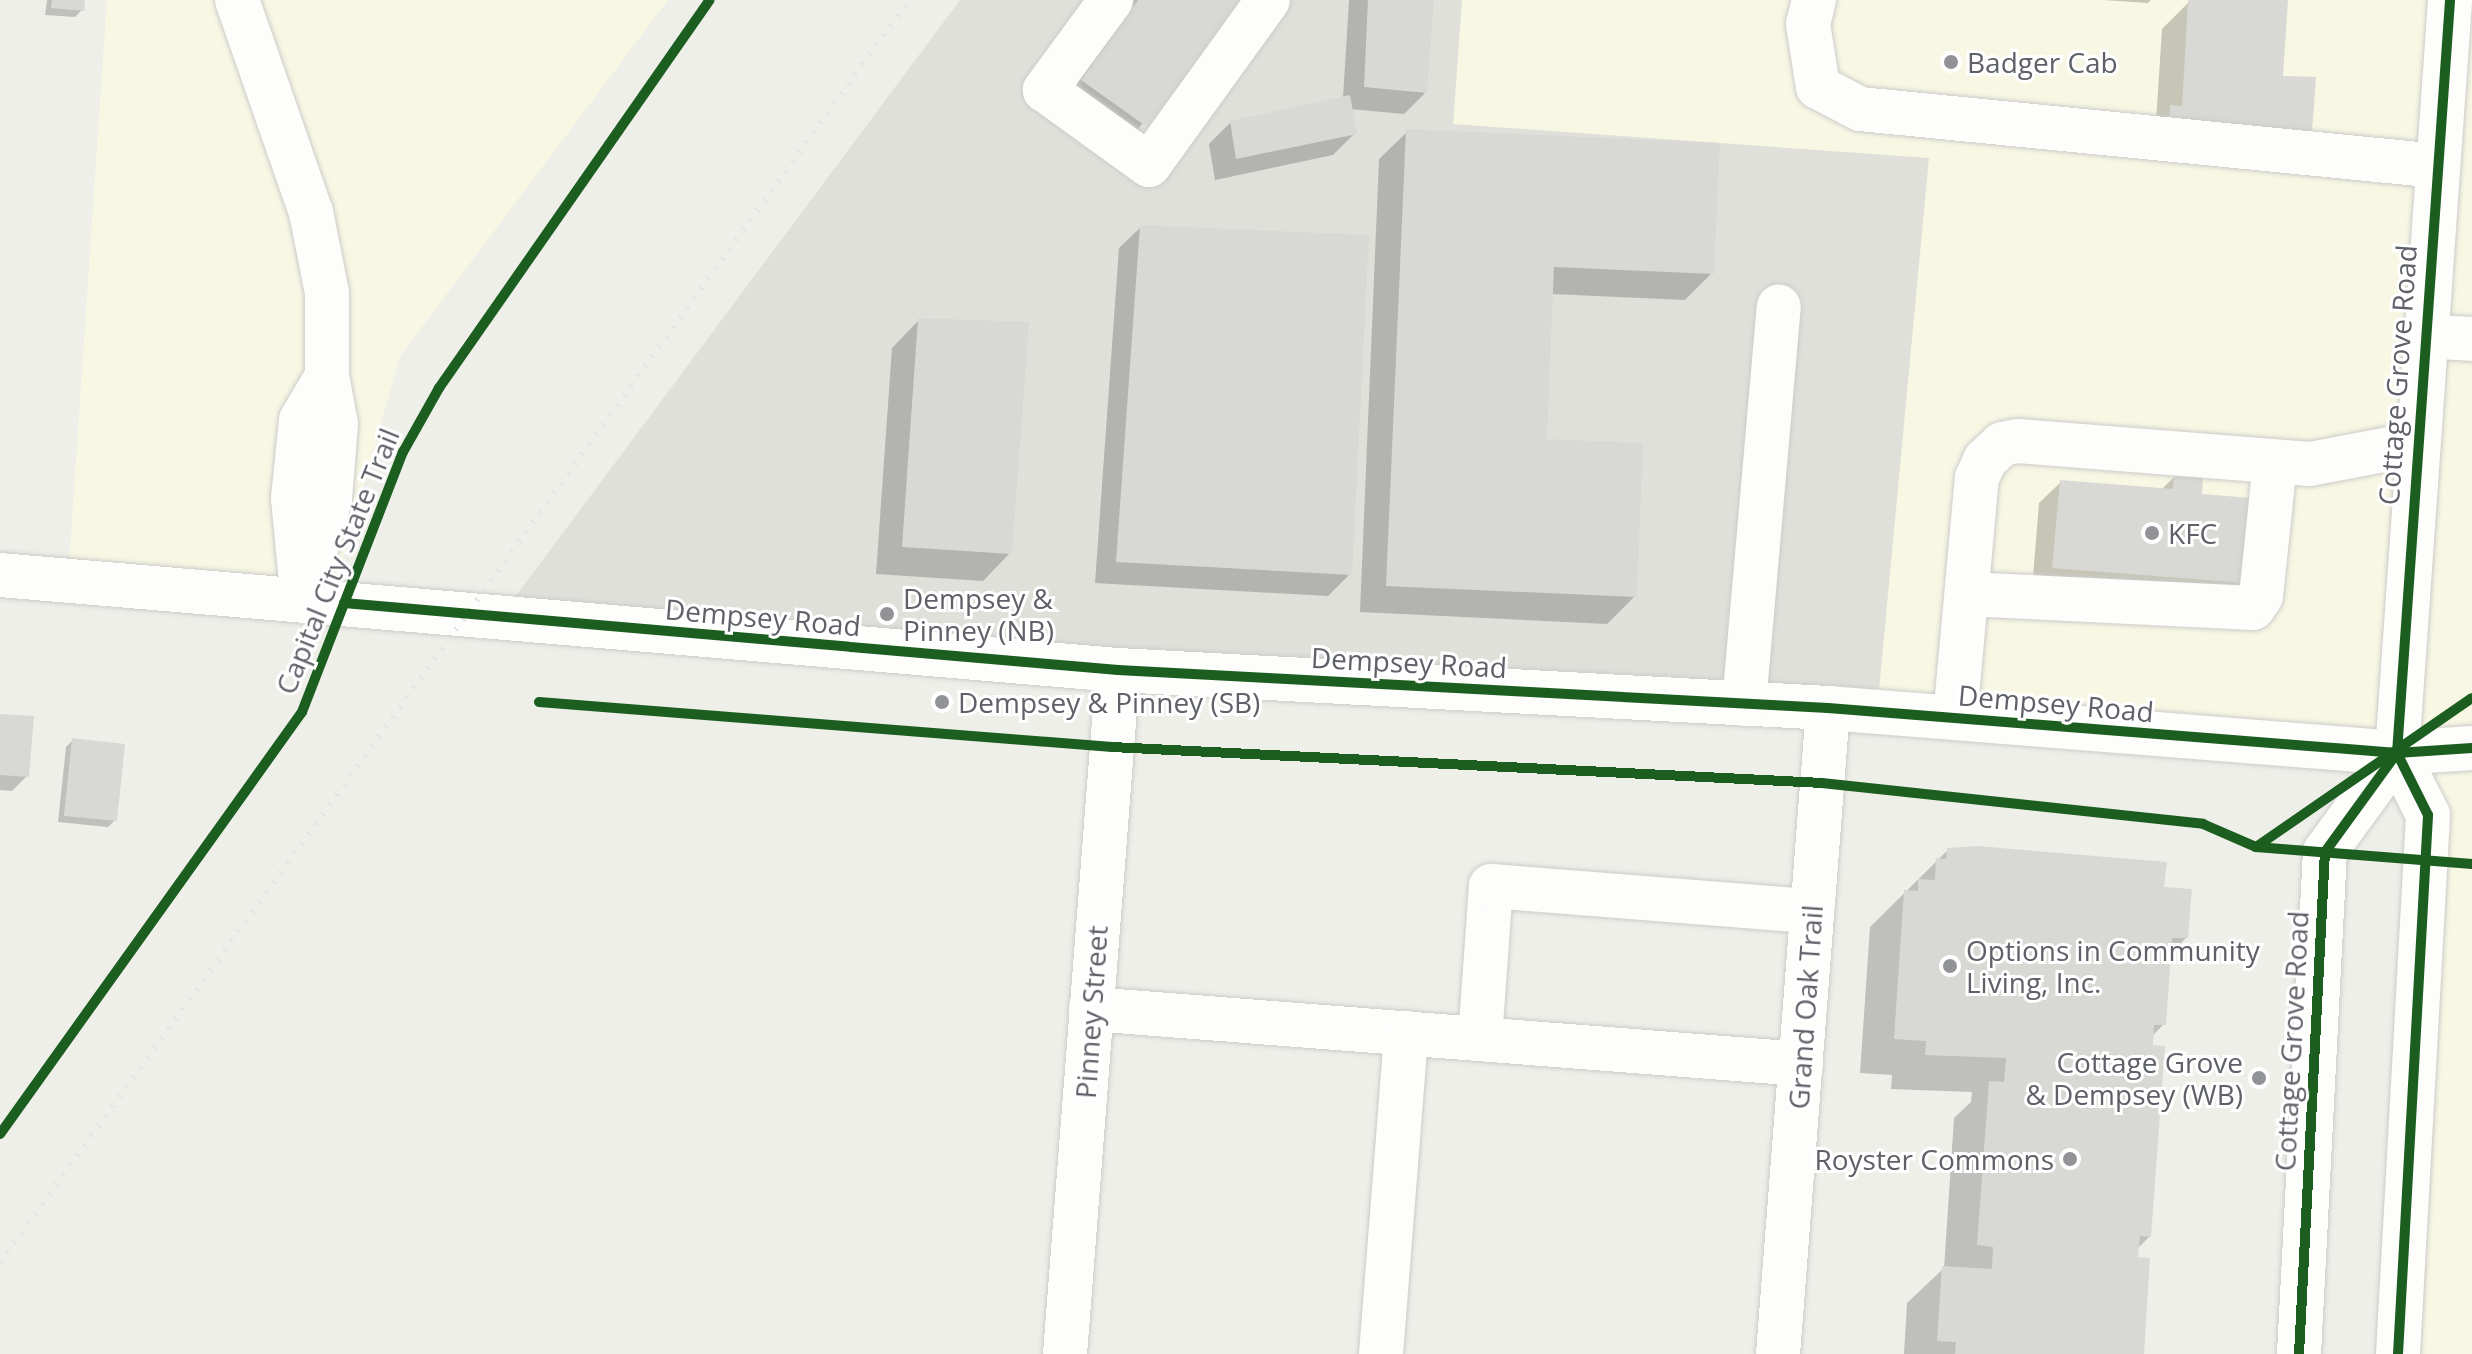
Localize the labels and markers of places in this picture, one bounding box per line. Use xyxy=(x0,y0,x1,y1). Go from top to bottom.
place label: Badger Cab xyxy=(1967,45,2118,79)
marker: Badger Cab xyxy=(1942,53,1960,71)
place label: KFC xyxy=(2168,516,2217,550)
marker: KFC xyxy=(2143,524,2161,542)
place label: Dempsey & Pinney (NB) xyxy=(903,581,1054,647)
marker: Dempsey & Pinney (NB) xyxy=(878,605,896,623)
place label: Dempsey & Pinney (SB) xyxy=(958,685,1260,719)
marker: Dempsey & Pinney (SB) xyxy=(933,693,951,711)
place label: Options in Community Living, Inc. xyxy=(1966,933,2260,999)
marker: Options in Community Living, Inc. xyxy=(1941,957,1959,975)
place label: Cottage Grove & Dempsey (WB) xyxy=(2025,1045,2243,1111)
marker: Cottage Grove & Dempsey (WB) xyxy=(2250,1069,2268,1087)
place label: Royster Commons xyxy=(1814,1142,2054,1176)
marker: Royster Commons xyxy=(2061,1150,2079,1168)

